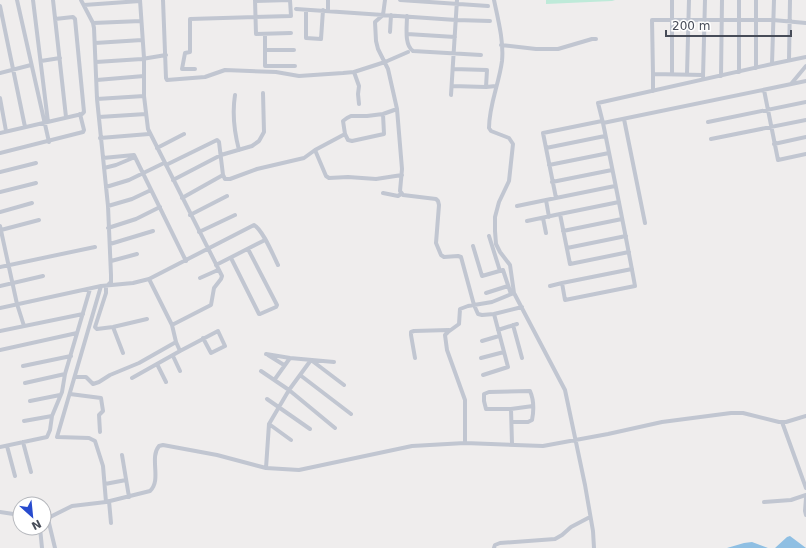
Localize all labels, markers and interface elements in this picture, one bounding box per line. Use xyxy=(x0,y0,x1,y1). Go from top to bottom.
scale bar xyxy=(666,12,791,38)
text: 200 m xyxy=(672,19,710,33)
north arrow xyxy=(12,496,52,536)
text: N xyxy=(29,517,43,532)

